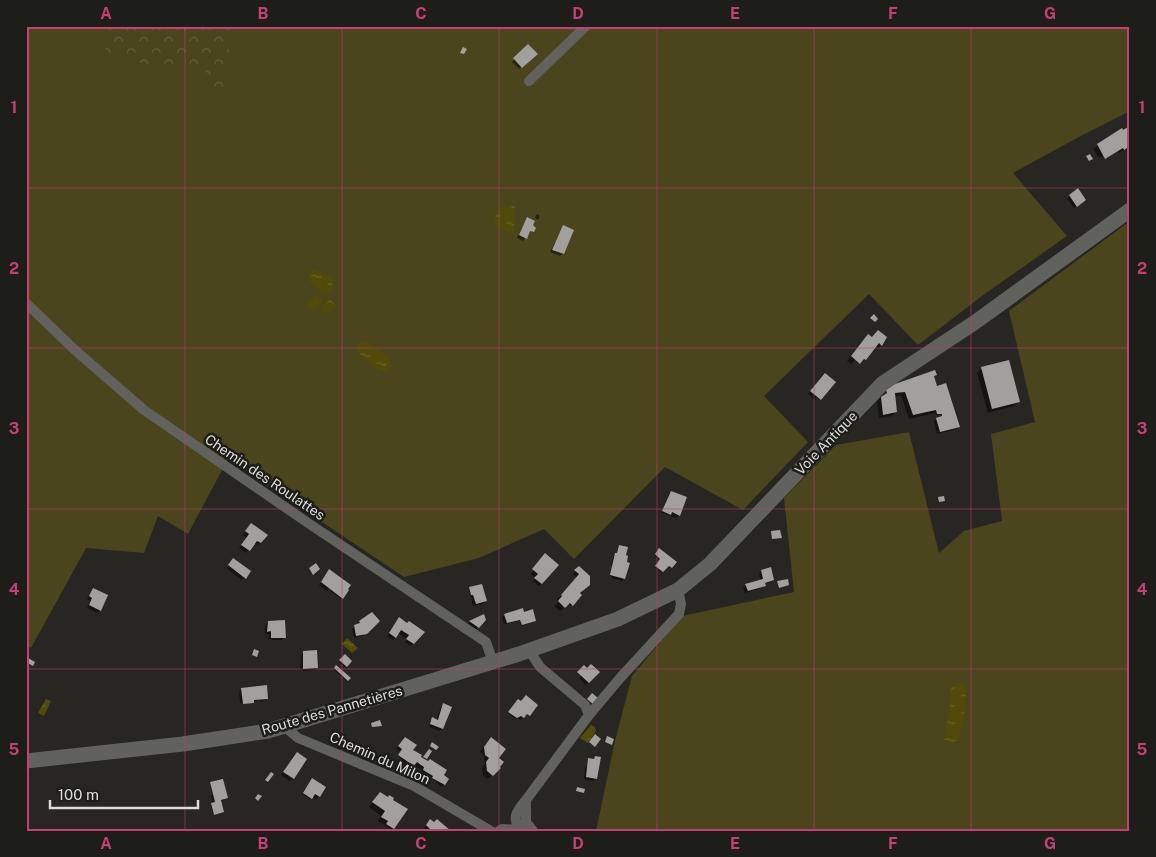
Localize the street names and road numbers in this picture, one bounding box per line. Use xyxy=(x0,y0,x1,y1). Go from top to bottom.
street label: Voie Antique xyxy=(792,408,860,478)
street label: Chemin des Roulattes xyxy=(202,431,328,523)
street label: Route des Pannetières xyxy=(260,682,404,738)
street label: Chemin du Milon xyxy=(327,729,433,787)

